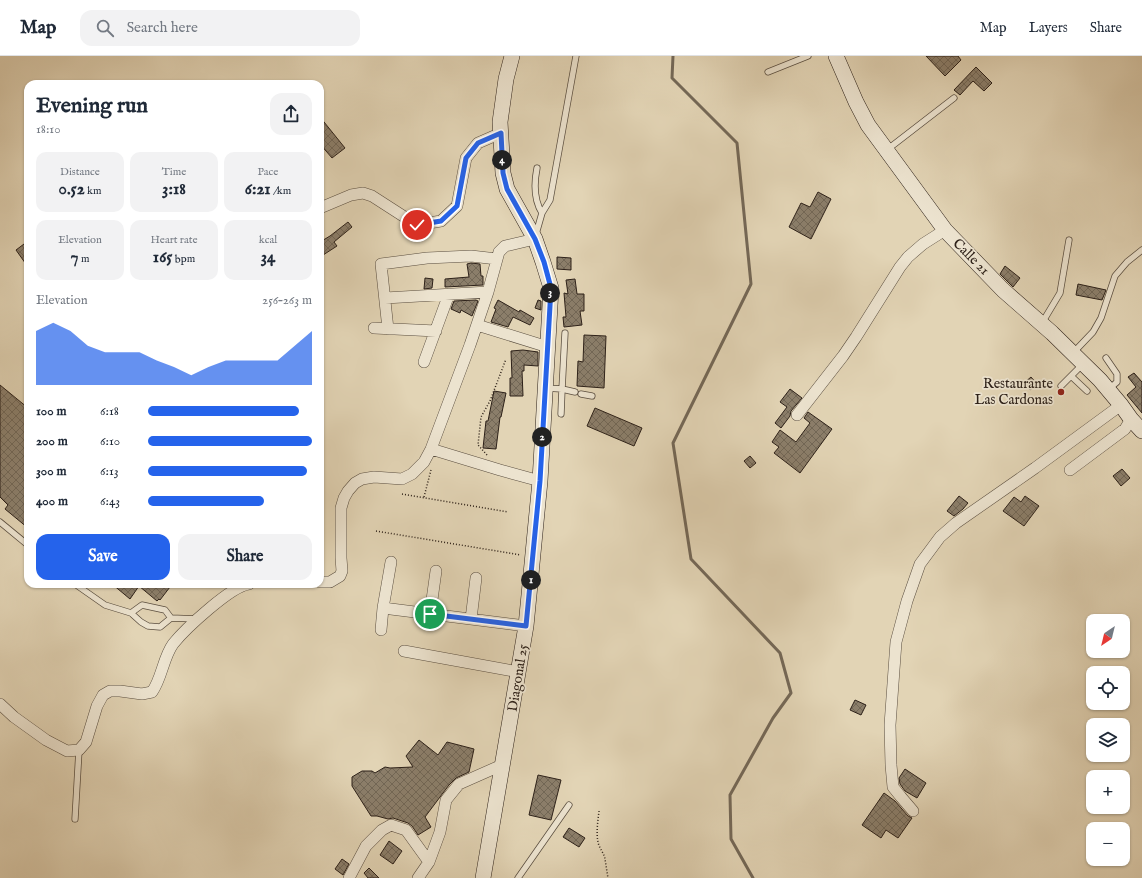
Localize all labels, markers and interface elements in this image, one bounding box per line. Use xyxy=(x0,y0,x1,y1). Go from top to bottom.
search box xyxy=(80,10,360,46)
text: Map xyxy=(20,16,56,40)
icon: search xyxy=(94,17,116,39)
text: Search here xyxy=(126,18,198,37)
text: Map xyxy=(980,19,1007,37)
text: Layers xyxy=(1029,19,1068,37)
text: Share xyxy=(1090,19,1122,37)
text: Evening run xyxy=(36,92,148,120)
button: share xyxy=(270,93,312,135)
text: 18:10 xyxy=(36,121,61,138)
pin: 4 xyxy=(492,150,512,170)
text: 4 xyxy=(499,153,505,167)
text: Distance xyxy=(60,165,100,179)
text: Time xyxy=(162,165,186,179)
text: Pace xyxy=(258,165,278,179)
text: 0.52 xyxy=(59,179,85,200)
text: 3:18 xyxy=(162,179,186,200)
text: 6:21 xyxy=(245,179,271,200)
text: km xyxy=(85,184,101,198)
text: /km xyxy=(271,184,291,198)
pin xyxy=(400,208,434,242)
icon: check xyxy=(406,214,428,236)
text: Elevation xyxy=(58,233,102,247)
text: Heart rate xyxy=(151,233,197,247)
text: kcal xyxy=(259,233,277,247)
street label: Calle 21 xyxy=(949,235,993,279)
text: 7 xyxy=(71,247,79,268)
text: 165 xyxy=(153,247,172,268)
text: 34 xyxy=(261,247,275,268)
text: m xyxy=(79,252,89,266)
text: bpm xyxy=(172,252,195,266)
pin: 3 xyxy=(540,283,560,303)
text: 3 xyxy=(548,286,552,300)
text: Elevation xyxy=(36,292,88,309)
text: 256–263 m xyxy=(262,292,312,309)
place label: Restaurante Las Cardonas xyxy=(974,375,1054,409)
marker: Restaurante Las Cardonas xyxy=(1056,387,1066,397)
text: 100 m xyxy=(36,403,66,420)
text: 6:18 xyxy=(100,403,119,420)
pin: 2 xyxy=(532,427,552,447)
text: 2 xyxy=(539,430,545,444)
text: 200 m xyxy=(36,433,68,450)
text: 6:10 xyxy=(100,433,120,450)
text: 300 m xyxy=(36,463,67,480)
text: 6:13 xyxy=(100,463,119,480)
text: 400 m xyxy=(36,493,68,510)
text: 6:43 xyxy=(100,493,120,510)
button: Save xyxy=(36,534,170,580)
button: Share xyxy=(178,534,312,580)
pin: 1 xyxy=(521,570,541,590)
text: 1 xyxy=(529,573,533,587)
pin xyxy=(413,597,447,631)
icon: arrive xyxy=(419,603,441,625)
north arrow xyxy=(1086,614,1130,658)
map controls xyxy=(1086,614,1130,866)
street label: Diagonal 25 xyxy=(504,643,532,713)
button: locate xyxy=(1086,666,1130,710)
button: layers xyxy=(1086,718,1130,762)
button: + xyxy=(1086,770,1130,814)
button: − xyxy=(1086,822,1130,866)

